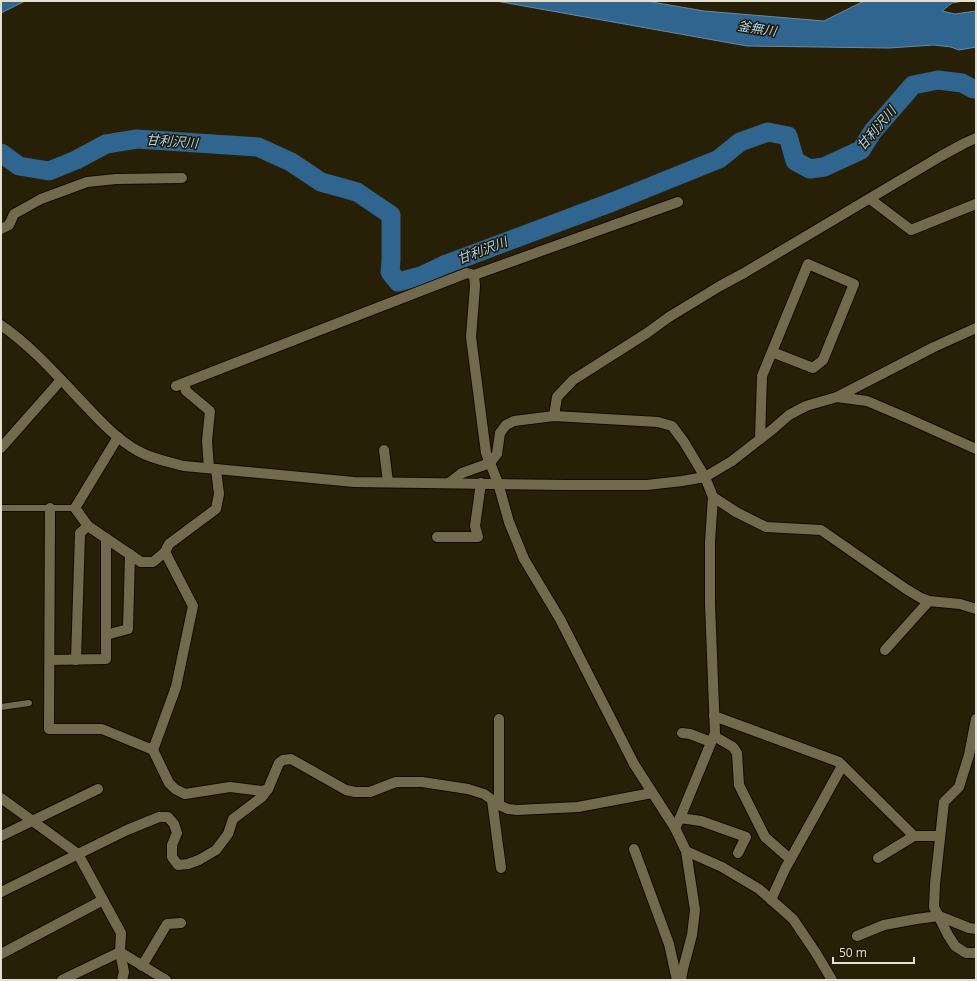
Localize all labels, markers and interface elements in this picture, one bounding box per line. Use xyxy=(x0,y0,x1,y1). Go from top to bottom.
water label: 釜無川 xyxy=(736,16,780,40)
water label: 甘利沢川 xyxy=(852,101,901,154)
water label: 甘利沢川 xyxy=(145,130,201,152)
water label: 甘利沢川 xyxy=(454,232,511,268)
scale bar xyxy=(833,939,914,965)
text: 50 m xyxy=(839,944,867,961)

